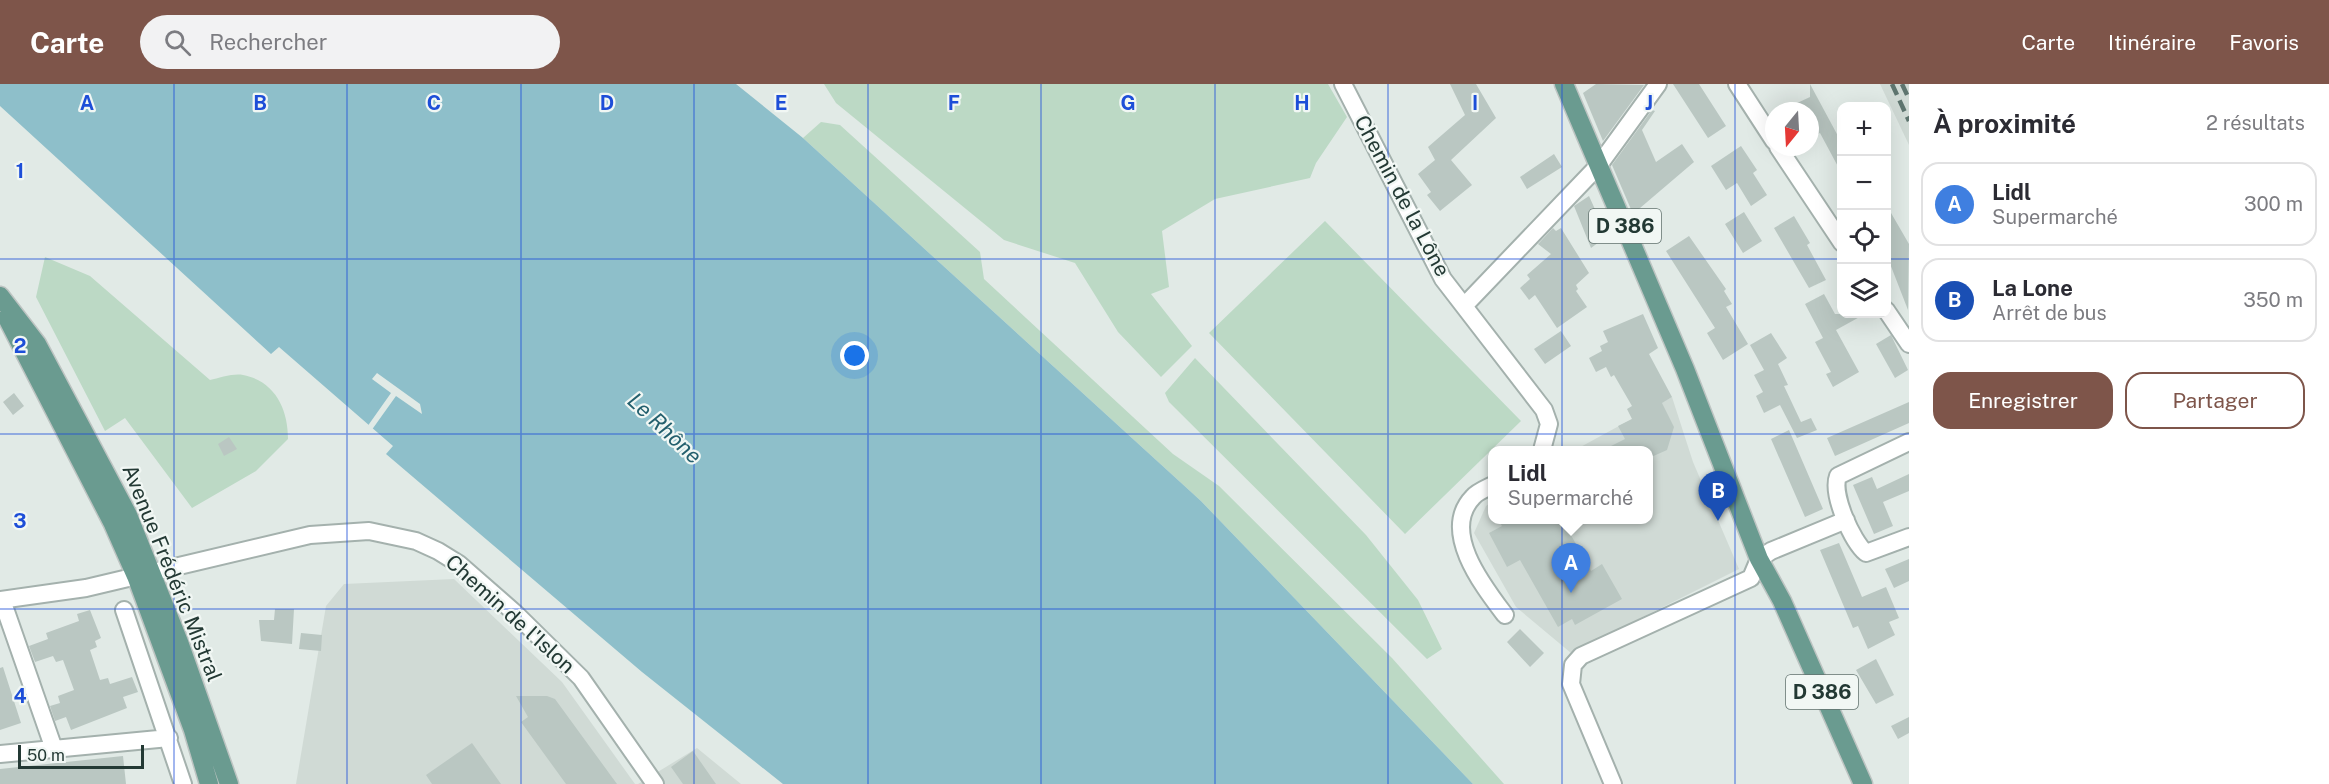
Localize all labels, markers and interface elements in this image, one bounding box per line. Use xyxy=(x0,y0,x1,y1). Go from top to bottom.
search box xyxy=(140,15,560,69)
text: Carte xyxy=(30,26,104,59)
icon: search xyxy=(161,26,194,59)
text: Rechercher xyxy=(209,29,327,55)
text: Carte xyxy=(2021,30,2075,55)
text: Itinéraire xyxy=(2108,30,2196,55)
text: Favoris xyxy=(2229,30,2299,55)
text: A xyxy=(80,91,94,115)
text: B xyxy=(253,91,267,115)
text: C xyxy=(427,91,441,115)
text: D xyxy=(600,91,614,115)
text: E xyxy=(775,91,787,115)
text: F xyxy=(948,91,960,115)
text: G xyxy=(1120,91,1136,115)
text: H xyxy=(1294,91,1310,115)
text: I xyxy=(1472,91,1478,115)
text: J xyxy=(1645,91,1653,115)
north arrow xyxy=(1765,102,1819,156)
map controls xyxy=(1837,102,1891,318)
button: + xyxy=(1837,102,1891,156)
text: À proximité xyxy=(1933,108,2076,139)
street label: Chemin de la Lône xyxy=(1349,111,1455,281)
text: 2 résultats xyxy=(2206,111,2305,135)
button: − xyxy=(1837,156,1891,210)
text: 1 xyxy=(16,159,24,183)
text: Lidl xyxy=(1992,179,2031,205)
text: A xyxy=(1947,192,1962,216)
text: 300 m xyxy=(2244,192,2303,216)
text: Supermarché xyxy=(1992,205,2118,229)
road number: D 386 xyxy=(1589,209,1661,243)
button: locate xyxy=(1837,210,1891,264)
button: layers xyxy=(1837,264,1891,318)
text: La Lone xyxy=(1992,275,2073,301)
text: B xyxy=(1948,288,1961,312)
text: 350 m xyxy=(2243,288,2303,312)
text: Arrêt de bus xyxy=(1992,301,2107,325)
text: 2 xyxy=(14,334,26,358)
your location xyxy=(840,341,869,370)
button: Enregistrer xyxy=(1933,372,2113,429)
button: Partager xyxy=(2125,372,2305,429)
water label: Le Rhône xyxy=(623,387,707,469)
popup xyxy=(1488,446,1653,524)
text: Lidl xyxy=(1508,460,1547,486)
street label: Avenue Frédéric Mistral xyxy=(117,461,227,685)
pin: B xyxy=(1698,472,1738,521)
text: Supermarché xyxy=(1508,486,1633,510)
text: 3 xyxy=(13,509,27,533)
pin: A xyxy=(1552,544,1590,593)
street label: Chemin de l'Islon xyxy=(441,549,580,678)
road number: D 386 xyxy=(1786,675,1858,709)
text: 4 xyxy=(13,684,27,708)
scale bar xyxy=(18,742,144,770)
text: 50 m xyxy=(27,746,65,765)

